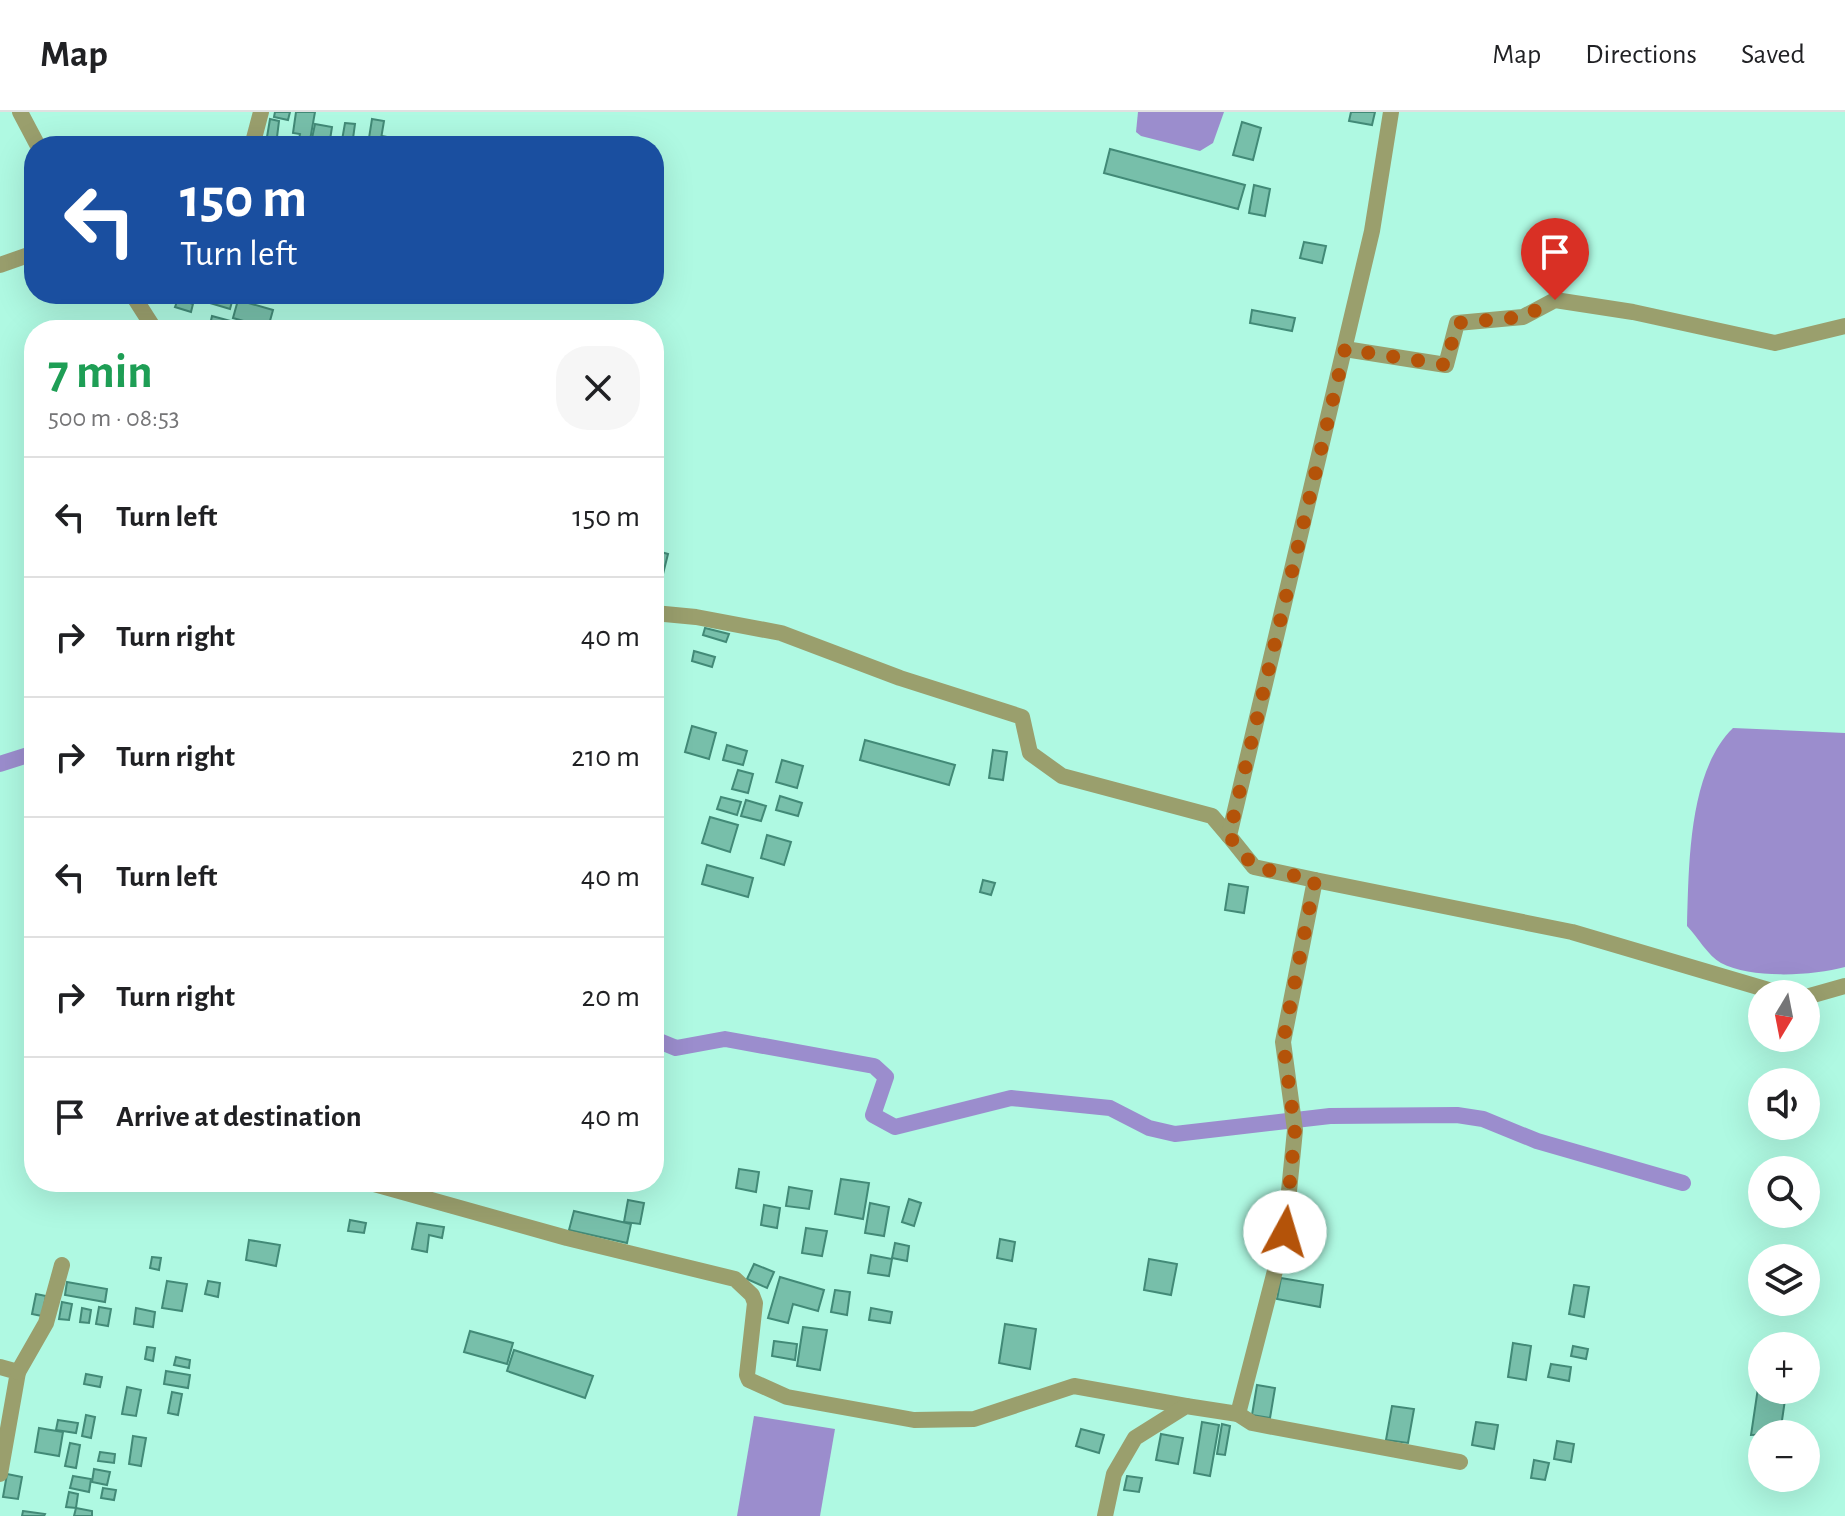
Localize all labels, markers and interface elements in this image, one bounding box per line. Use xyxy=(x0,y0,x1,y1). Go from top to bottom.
text: Map xyxy=(40,36,108,74)
text: Map xyxy=(1492,41,1541,69)
text: Directions xyxy=(1585,41,1697,69)
text: Saved xyxy=(1741,41,1805,69)
icon: left xyxy=(48,168,152,272)
text: 150 m xyxy=(180,171,307,227)
pin xyxy=(1521,218,1589,300)
icon: arrive xyxy=(1533,230,1577,274)
text: Turn left xyxy=(180,236,297,272)
button: close xyxy=(556,346,640,430)
text: 7 min xyxy=(48,349,153,397)
text: 500 m · 08:53 xyxy=(48,405,180,431)
icon: left xyxy=(48,495,92,539)
text: Turn left xyxy=(116,502,217,532)
text: 150 m xyxy=(572,502,640,532)
icon: right xyxy=(48,615,92,659)
text: Turn right xyxy=(116,622,235,652)
text: 40 m xyxy=(581,622,640,652)
icon: right xyxy=(48,735,92,779)
text: Turn right xyxy=(116,742,235,772)
text: 210 m xyxy=(571,742,640,772)
icon: left xyxy=(48,855,92,899)
text: Turn left xyxy=(116,862,217,892)
text: 40 m xyxy=(581,862,640,892)
icon: right xyxy=(48,975,92,1019)
north arrow xyxy=(1748,980,1820,1052)
map controls xyxy=(1748,980,1820,1492)
text: Turn right xyxy=(116,982,235,1012)
text: 20 m xyxy=(582,982,640,1012)
button: sound xyxy=(1748,1068,1820,1140)
icon: arrive xyxy=(48,1095,92,1139)
text: Arrive at destination xyxy=(116,1102,362,1132)
text: 40 m xyxy=(581,1102,640,1132)
button: search xyxy=(1748,1156,1820,1228)
position arrow xyxy=(1243,1190,1327,1274)
button: layers xyxy=(1748,1244,1820,1316)
button: + xyxy=(1748,1332,1820,1404)
button: − xyxy=(1748,1420,1820,1492)

